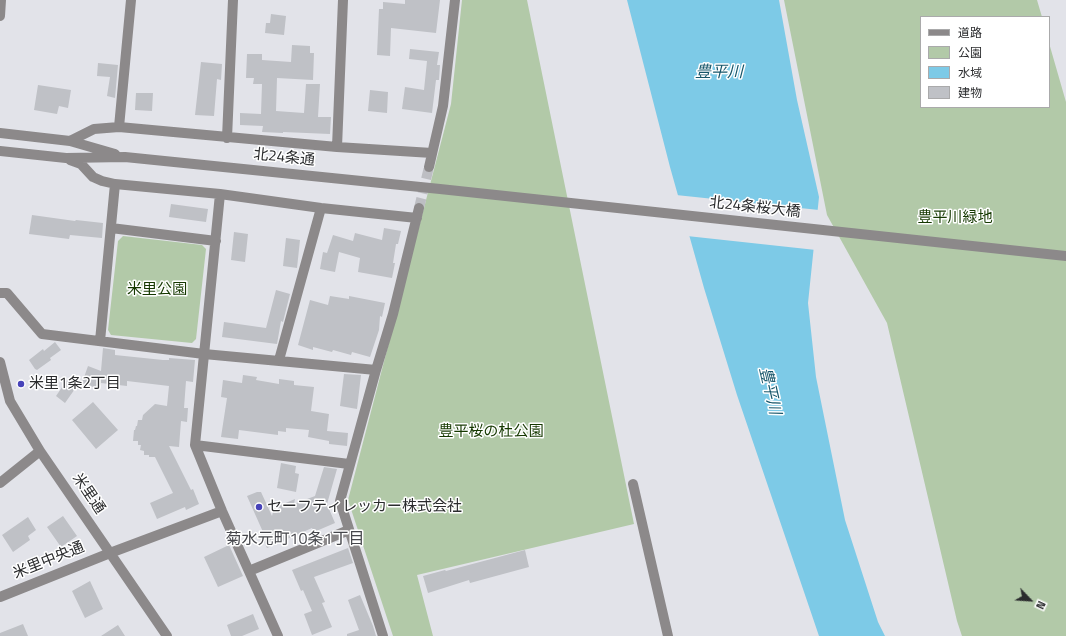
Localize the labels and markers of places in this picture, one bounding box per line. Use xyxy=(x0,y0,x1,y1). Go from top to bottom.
place label: 米里1条2丁目 xyxy=(29,375,121,393)
marker: 米里1条2丁目 xyxy=(16,379,26,389)
place label: セーフティレッカー株式会社 xyxy=(267,498,462,516)
marker: セーフティレッカー株式会社 xyxy=(254,502,264,512)

